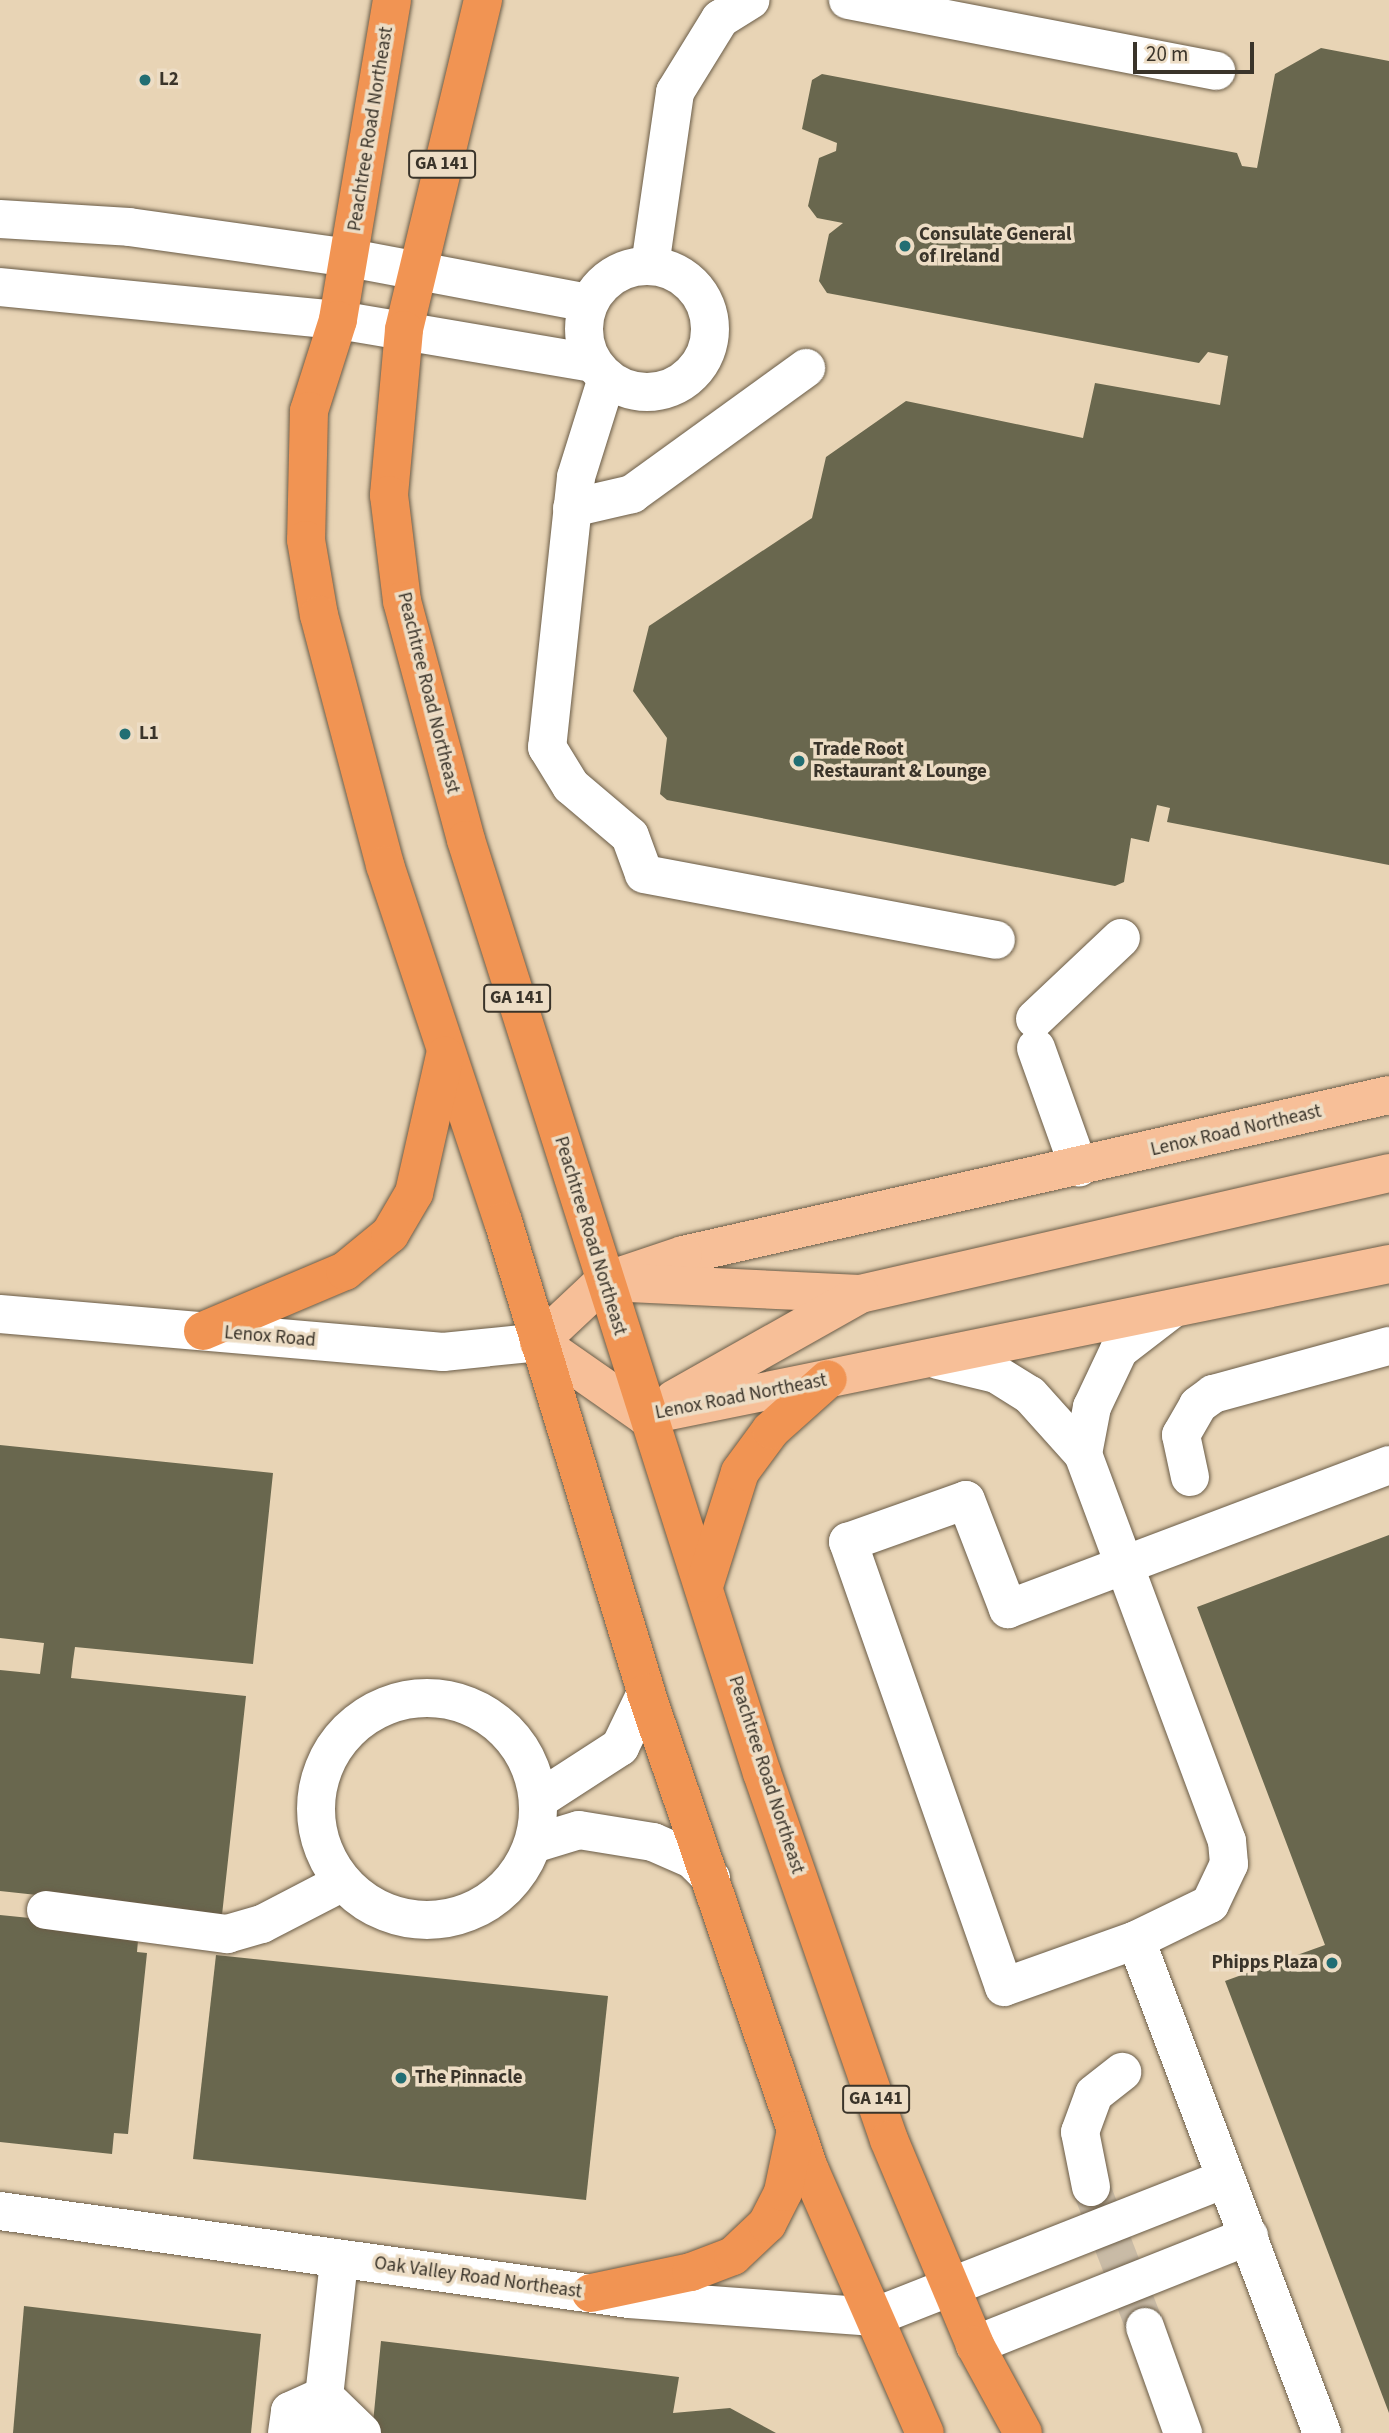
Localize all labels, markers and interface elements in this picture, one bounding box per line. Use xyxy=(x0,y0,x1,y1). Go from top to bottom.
street label: Peachtree Road Northeast xyxy=(344,25,398,233)
scale bar xyxy=(1137,28,1258,72)
text: 20 m xyxy=(1146,39,1188,69)
place label: L2 xyxy=(159,69,179,91)
marker: L2 xyxy=(137,72,153,88)
road number: GA 141 xyxy=(407,149,477,178)
place label: Consulate General of Ireland xyxy=(919,224,1071,268)
marker: Consulate General of Ireland xyxy=(897,238,913,254)
street label: Peachtree Road Northeast xyxy=(392,590,464,796)
place label: L1 xyxy=(139,723,159,745)
marker: L1 xyxy=(117,726,133,742)
place label: Trade Root Restaurant & Lounge xyxy=(813,739,987,783)
marker: Trade Root Restaurant & Lounge xyxy=(791,753,807,769)
road number: GA 141 xyxy=(482,984,552,1013)
street label: Lenox Road Northeast xyxy=(1149,1100,1323,1162)
street label: Peachtree Road Northeast xyxy=(549,1134,631,1338)
street label: Lenox Road xyxy=(223,1322,317,1352)
street label: Lenox Road Northeast xyxy=(653,1369,829,1425)
street label: Peachtree Road Northeast xyxy=(723,1673,809,1877)
place label: Phipps Plaza xyxy=(1211,1952,1318,1974)
marker: Phipps Plaza xyxy=(1324,1955,1340,1971)
place label: The Pinnacle xyxy=(415,2067,523,2089)
marker: The Pinnacle xyxy=(393,2070,409,2086)
road number: GA 141 xyxy=(841,2084,911,2113)
street label: Oak Valley Road Northeast xyxy=(373,2252,583,2304)

